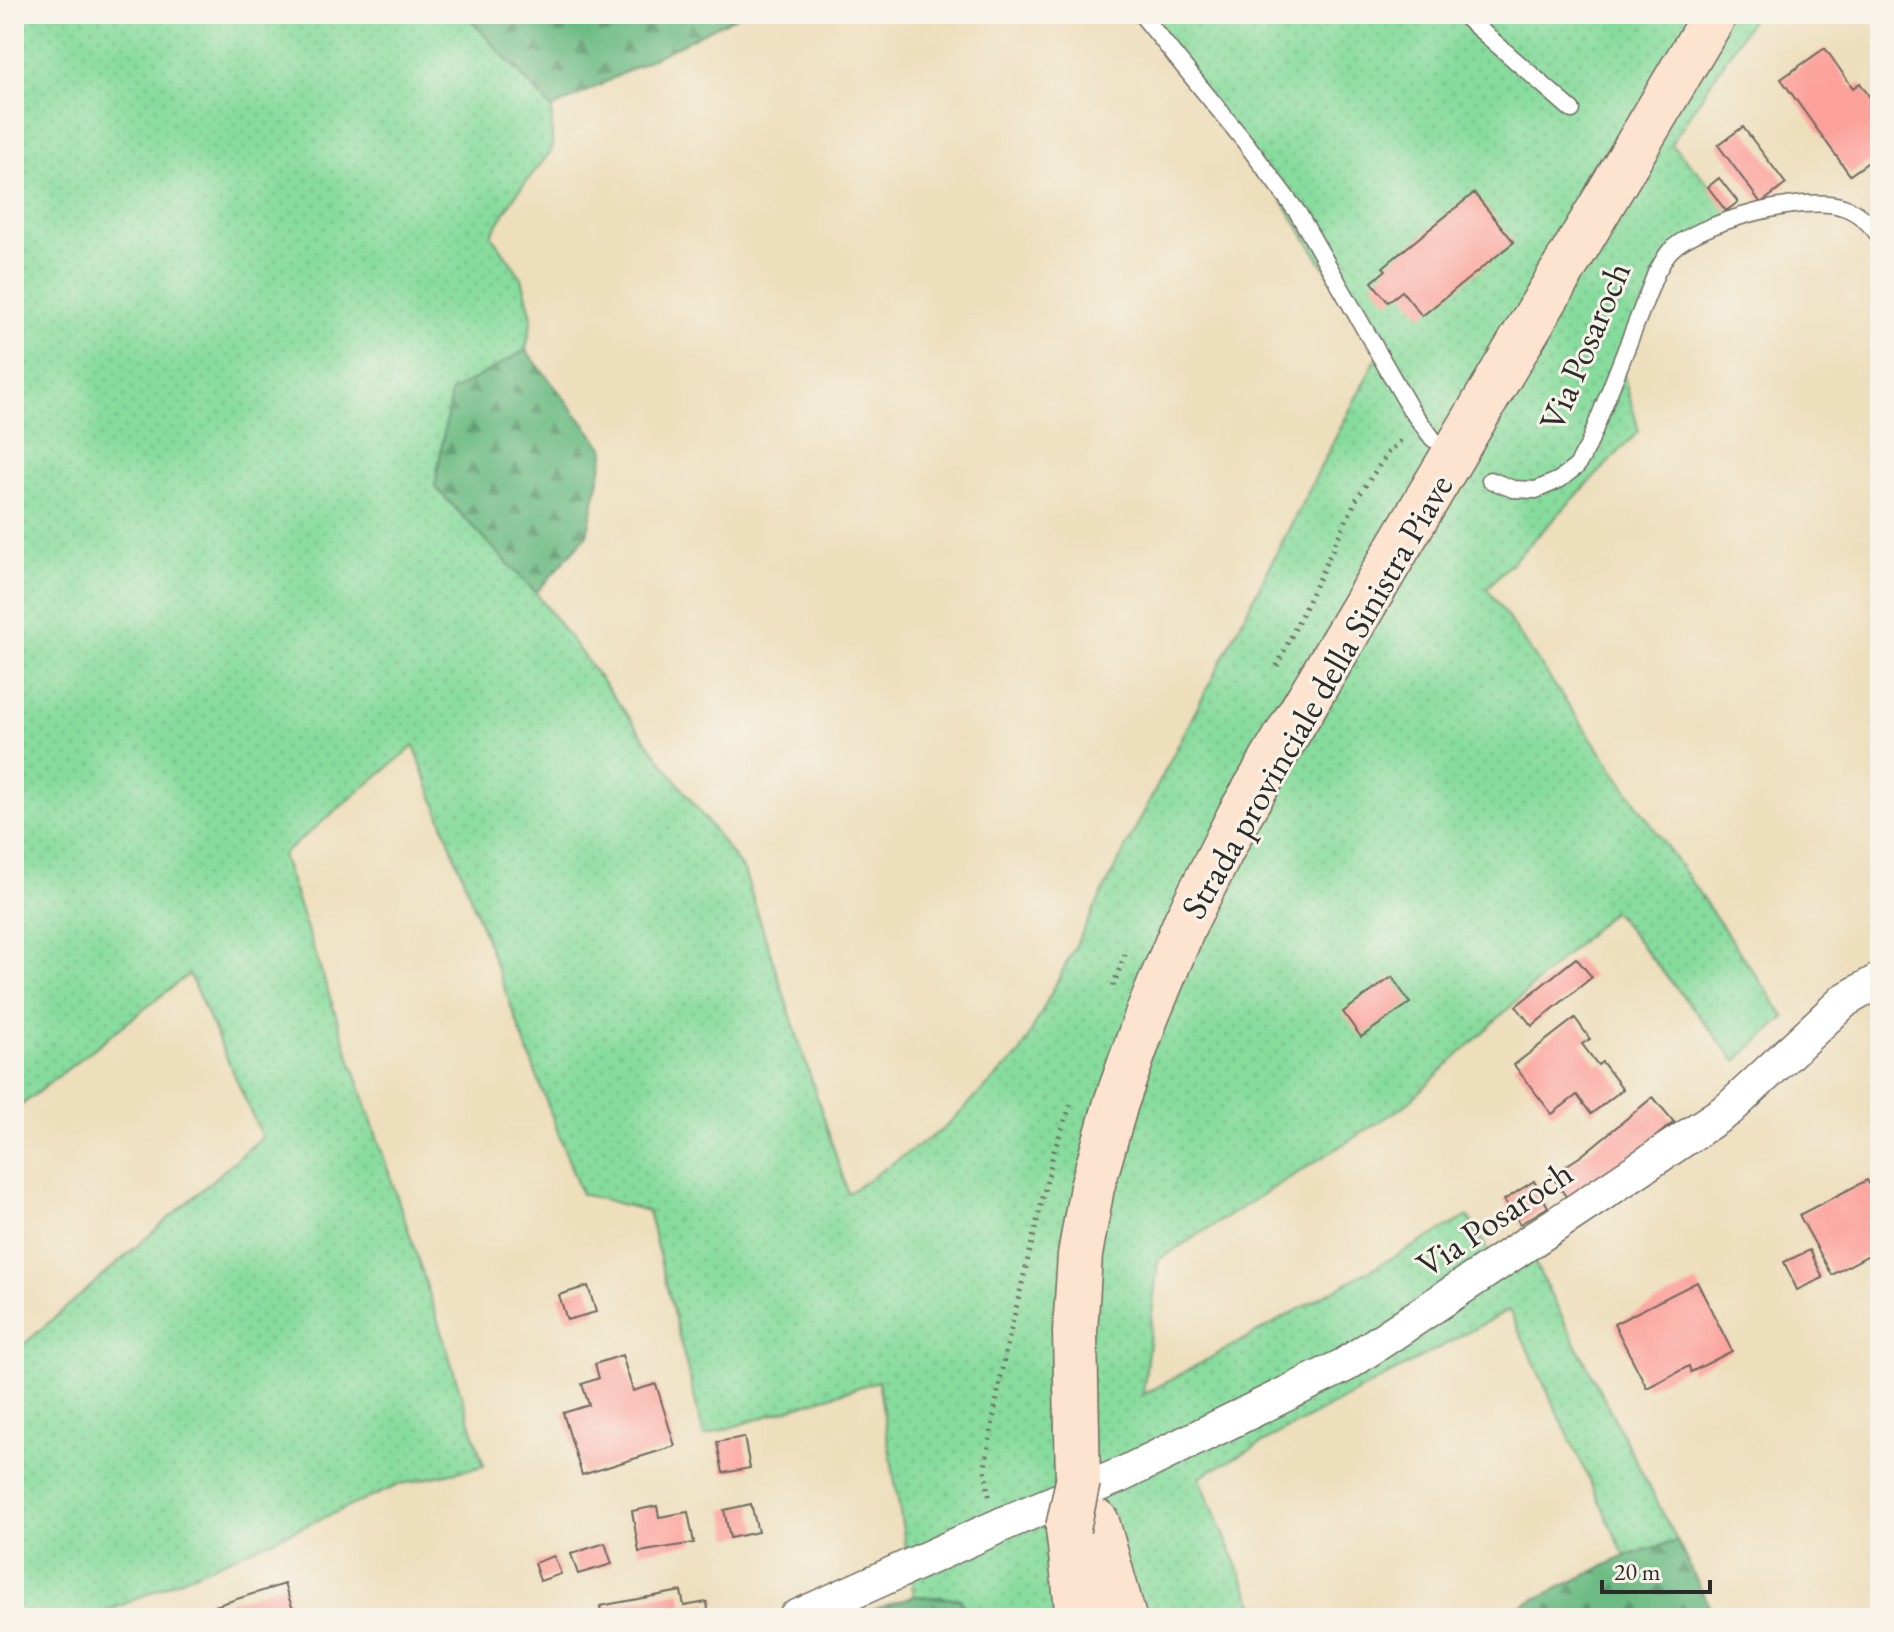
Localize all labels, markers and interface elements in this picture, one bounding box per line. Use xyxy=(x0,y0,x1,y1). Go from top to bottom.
street label: Via Posaroch xyxy=(1528,255,1641,438)
street label: Strada provinciale della Sinistra Piave xyxy=(1170,465,1463,927)
street label: Via Posaroch xyxy=(1407,1149,1582,1288)
scale bar xyxy=(1602,1544,1710,1594)
text: 20 m xyxy=(1614,1556,1661,1587)

